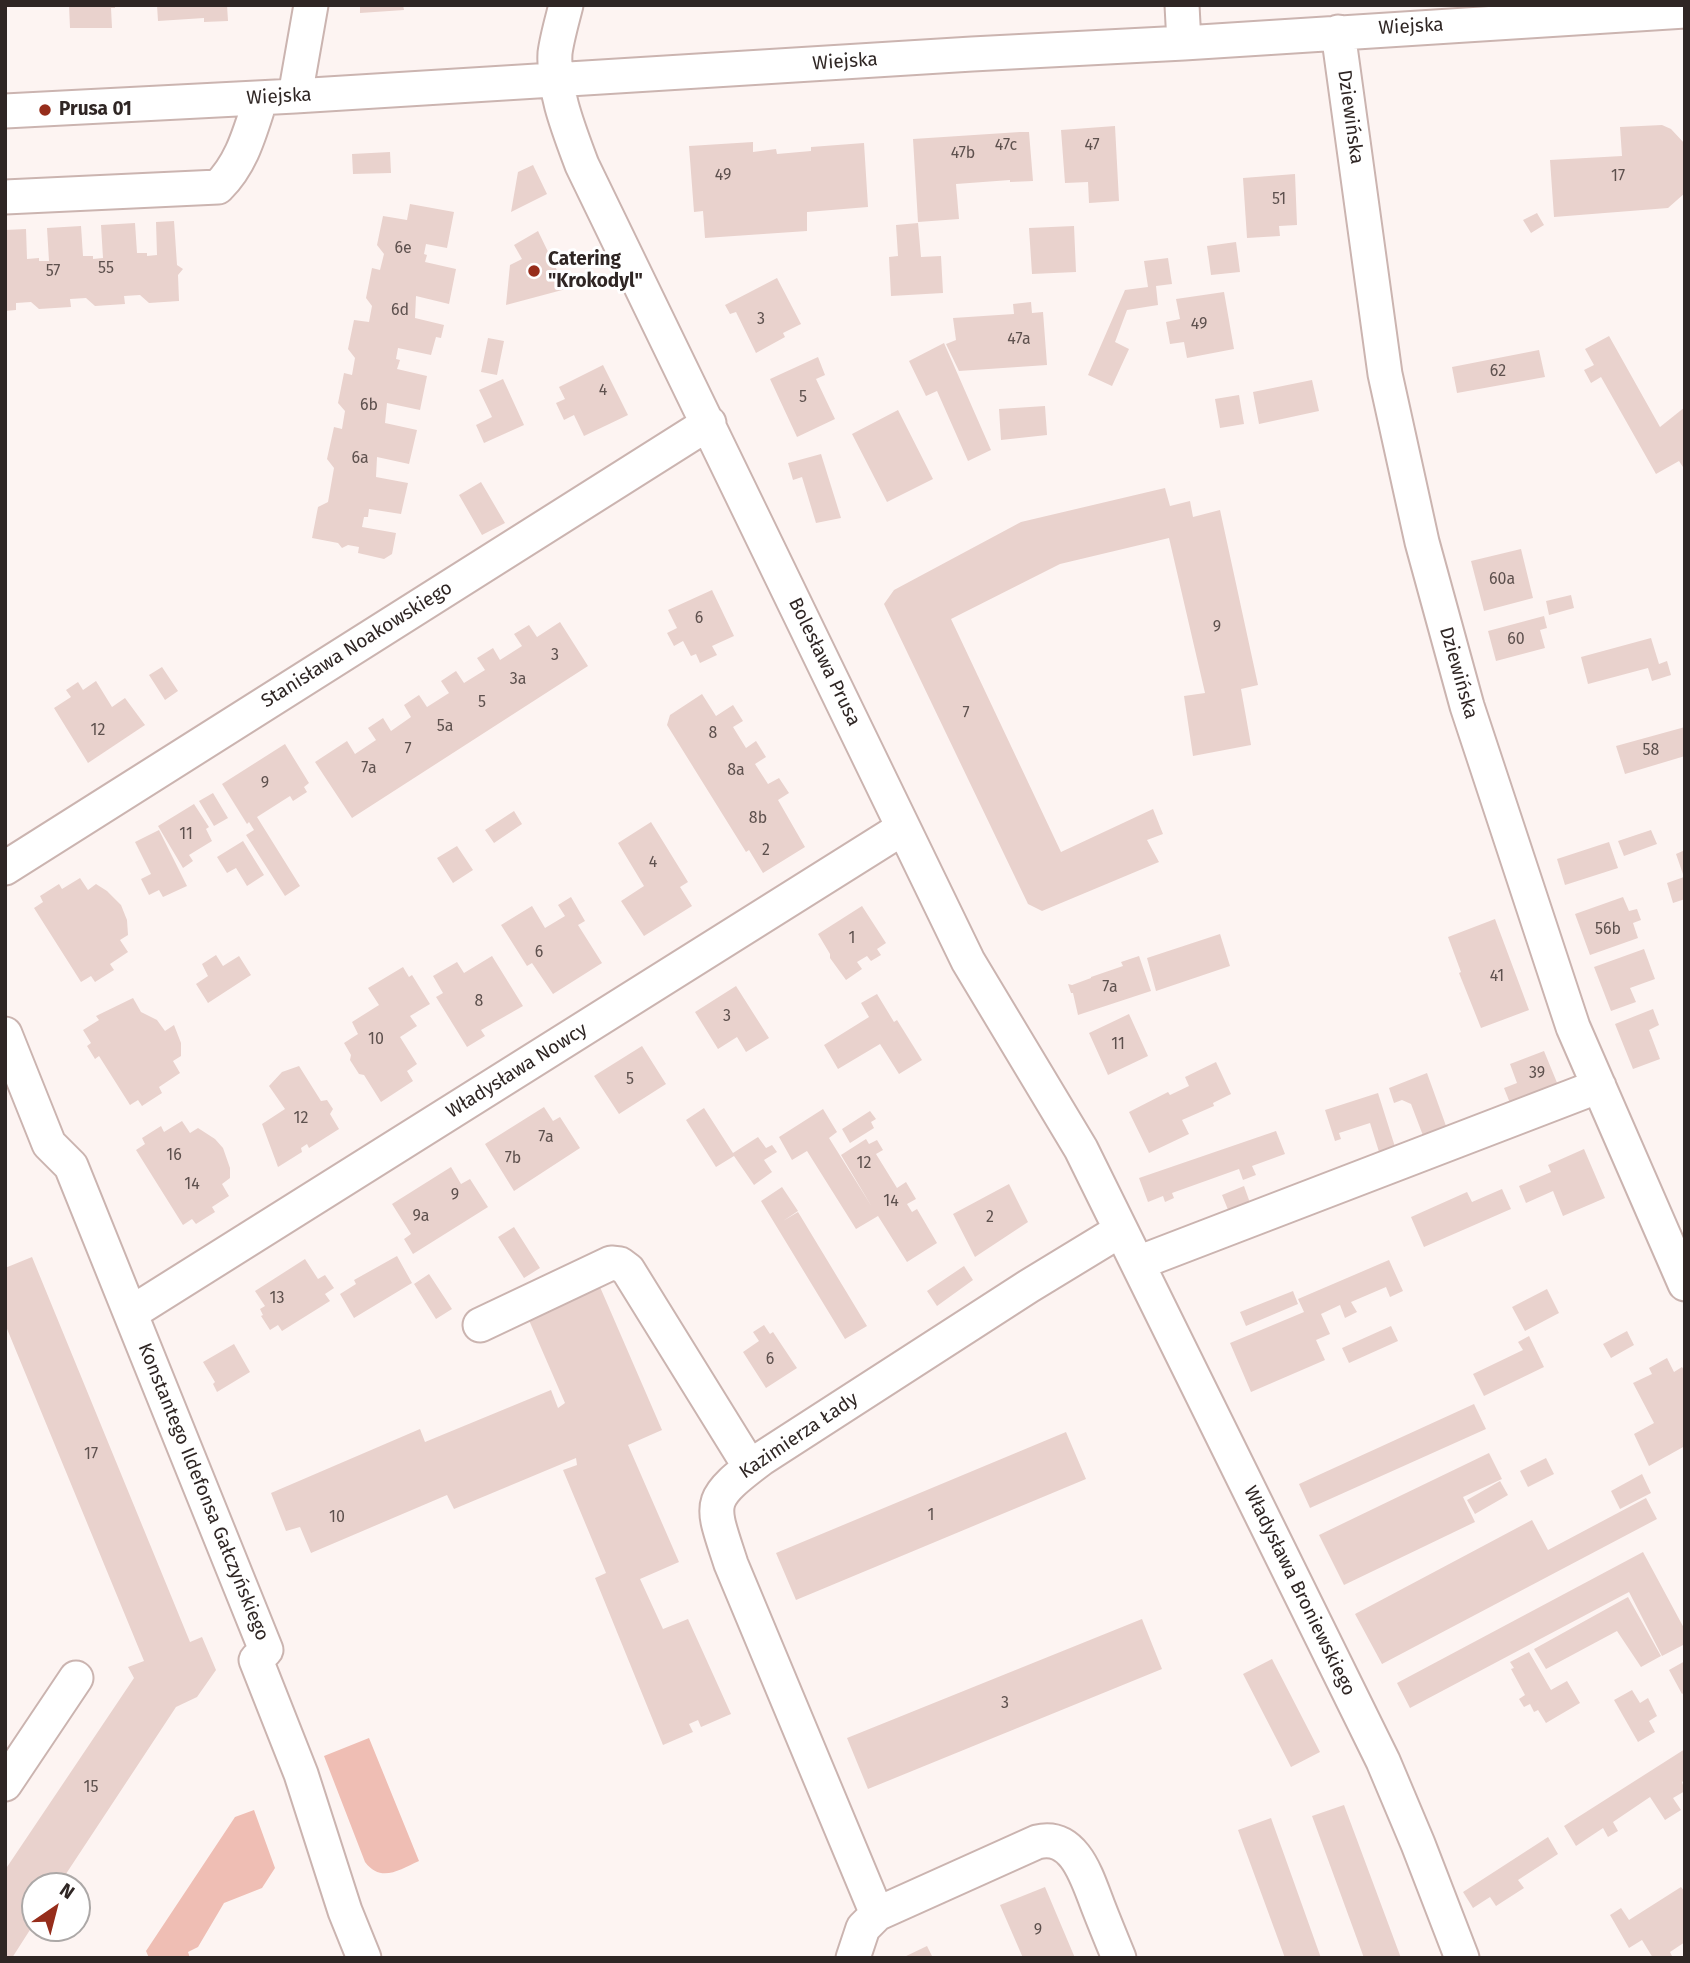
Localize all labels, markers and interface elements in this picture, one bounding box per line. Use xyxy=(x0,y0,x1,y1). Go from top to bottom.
street label: Wiejska xyxy=(1378,14,1444,40)
street label: Wiejska xyxy=(812,48,878,76)
street label: Dziewińska xyxy=(1332,68,1368,166)
street label: Wiejska xyxy=(246,84,312,110)
place label: Prusa 01 xyxy=(59,99,132,121)
marker: Prusa 01 xyxy=(37,102,53,118)
house number: 47c xyxy=(995,136,1017,156)
house number: 47 xyxy=(1084,136,1100,156)
house number: 47b xyxy=(951,144,975,164)
house number: 49 xyxy=(715,166,731,186)
house number: 17 xyxy=(1611,167,1625,187)
house number: 51 xyxy=(1272,190,1286,210)
house number: 6e xyxy=(394,239,412,259)
place label: Catering "Krokodyl" xyxy=(548,249,643,293)
house number: 55 xyxy=(98,259,114,279)
house number: 57 xyxy=(46,262,60,282)
marker: Catering "Krokodyl" xyxy=(526,263,542,279)
house number: 6d xyxy=(391,301,409,321)
house number: 3 xyxy=(757,310,765,330)
house number: 49 xyxy=(1191,315,1207,335)
house number: 47a xyxy=(1007,330,1031,350)
house number: 62 xyxy=(1490,362,1506,382)
house number: 4 xyxy=(599,381,607,401)
house number: 5 xyxy=(799,388,807,408)
house number: 6b xyxy=(360,396,378,416)
house number: 6a xyxy=(351,449,369,469)
house number: 60a xyxy=(1489,570,1515,590)
street label: Stanisława Noakowskiego xyxy=(257,577,457,713)
street label: Bolesława Prusa xyxy=(783,594,865,730)
house number: 6 xyxy=(695,609,703,629)
house number: 9 xyxy=(1213,618,1221,638)
street label: Dziewińska xyxy=(1434,624,1482,722)
house number: 60 xyxy=(1507,630,1525,650)
house number: 3 xyxy=(551,646,559,666)
house number: 3a xyxy=(510,670,526,690)
house number: 5 xyxy=(478,693,486,713)
house number: 7 xyxy=(962,704,970,724)
house number: 5a xyxy=(437,717,453,737)
house number: 12 xyxy=(91,721,105,741)
house number: 8 xyxy=(709,724,717,744)
house number: 7 xyxy=(404,740,412,760)
house number: 58 xyxy=(1643,741,1659,761)
house number: 7a xyxy=(361,759,377,779)
house number: 8a xyxy=(727,761,745,781)
house number: 9 xyxy=(261,774,269,794)
house number: 8b xyxy=(749,809,767,829)
house number: 11 xyxy=(179,825,193,845)
house number: 2 xyxy=(762,841,770,861)
house number: 4 xyxy=(649,853,657,873)
house number: 56b xyxy=(1595,920,1621,940)
house number: 1 xyxy=(849,929,855,949)
house number: 6 xyxy=(535,943,543,963)
house number: 41 xyxy=(1490,967,1504,987)
house number: 7a xyxy=(1102,978,1118,998)
house number: 8 xyxy=(475,992,483,1012)
house number: 3 xyxy=(723,1007,731,1027)
street label: Władysława Nowcy xyxy=(442,1018,592,1124)
house number: 10 xyxy=(368,1030,384,1050)
house number: 11 xyxy=(1111,1035,1125,1055)
house number: 39 xyxy=(1529,1064,1545,1084)
house number: 5 xyxy=(626,1070,634,1090)
house number: 12 xyxy=(294,1109,308,1129)
house number: 7a xyxy=(538,1128,554,1148)
house number: 16 xyxy=(166,1146,182,1166)
house number: 7b xyxy=(505,1149,521,1169)
house number: 12 xyxy=(857,1154,871,1174)
house number: 14 xyxy=(184,1175,200,1195)
house number: 9 xyxy=(451,1186,459,1206)
house number: 14 xyxy=(883,1192,899,1212)
house number: 9a xyxy=(413,1207,429,1227)
house number: 2 xyxy=(986,1208,994,1228)
house number: 13 xyxy=(270,1289,284,1309)
street label: Konstantego Ildefonsa Gałczyńskiego xyxy=(133,1340,273,1644)
house number: 6 xyxy=(766,1350,774,1370)
street label: Kazimierza Łady xyxy=(735,1388,863,1484)
house number: 17 xyxy=(84,1445,98,1465)
street label: Władysława Broniewskiego xyxy=(1238,1482,1360,1700)
house number: 1 xyxy=(928,1506,934,1526)
house number: 10 xyxy=(329,1508,345,1528)
house number: 3 xyxy=(1001,1694,1009,1714)
house number: 15 xyxy=(84,1778,98,1798)
north arrow xyxy=(21,1872,91,1942)
text: N xyxy=(55,1878,79,1904)
house number: 9 xyxy=(1034,1921,1042,1941)

